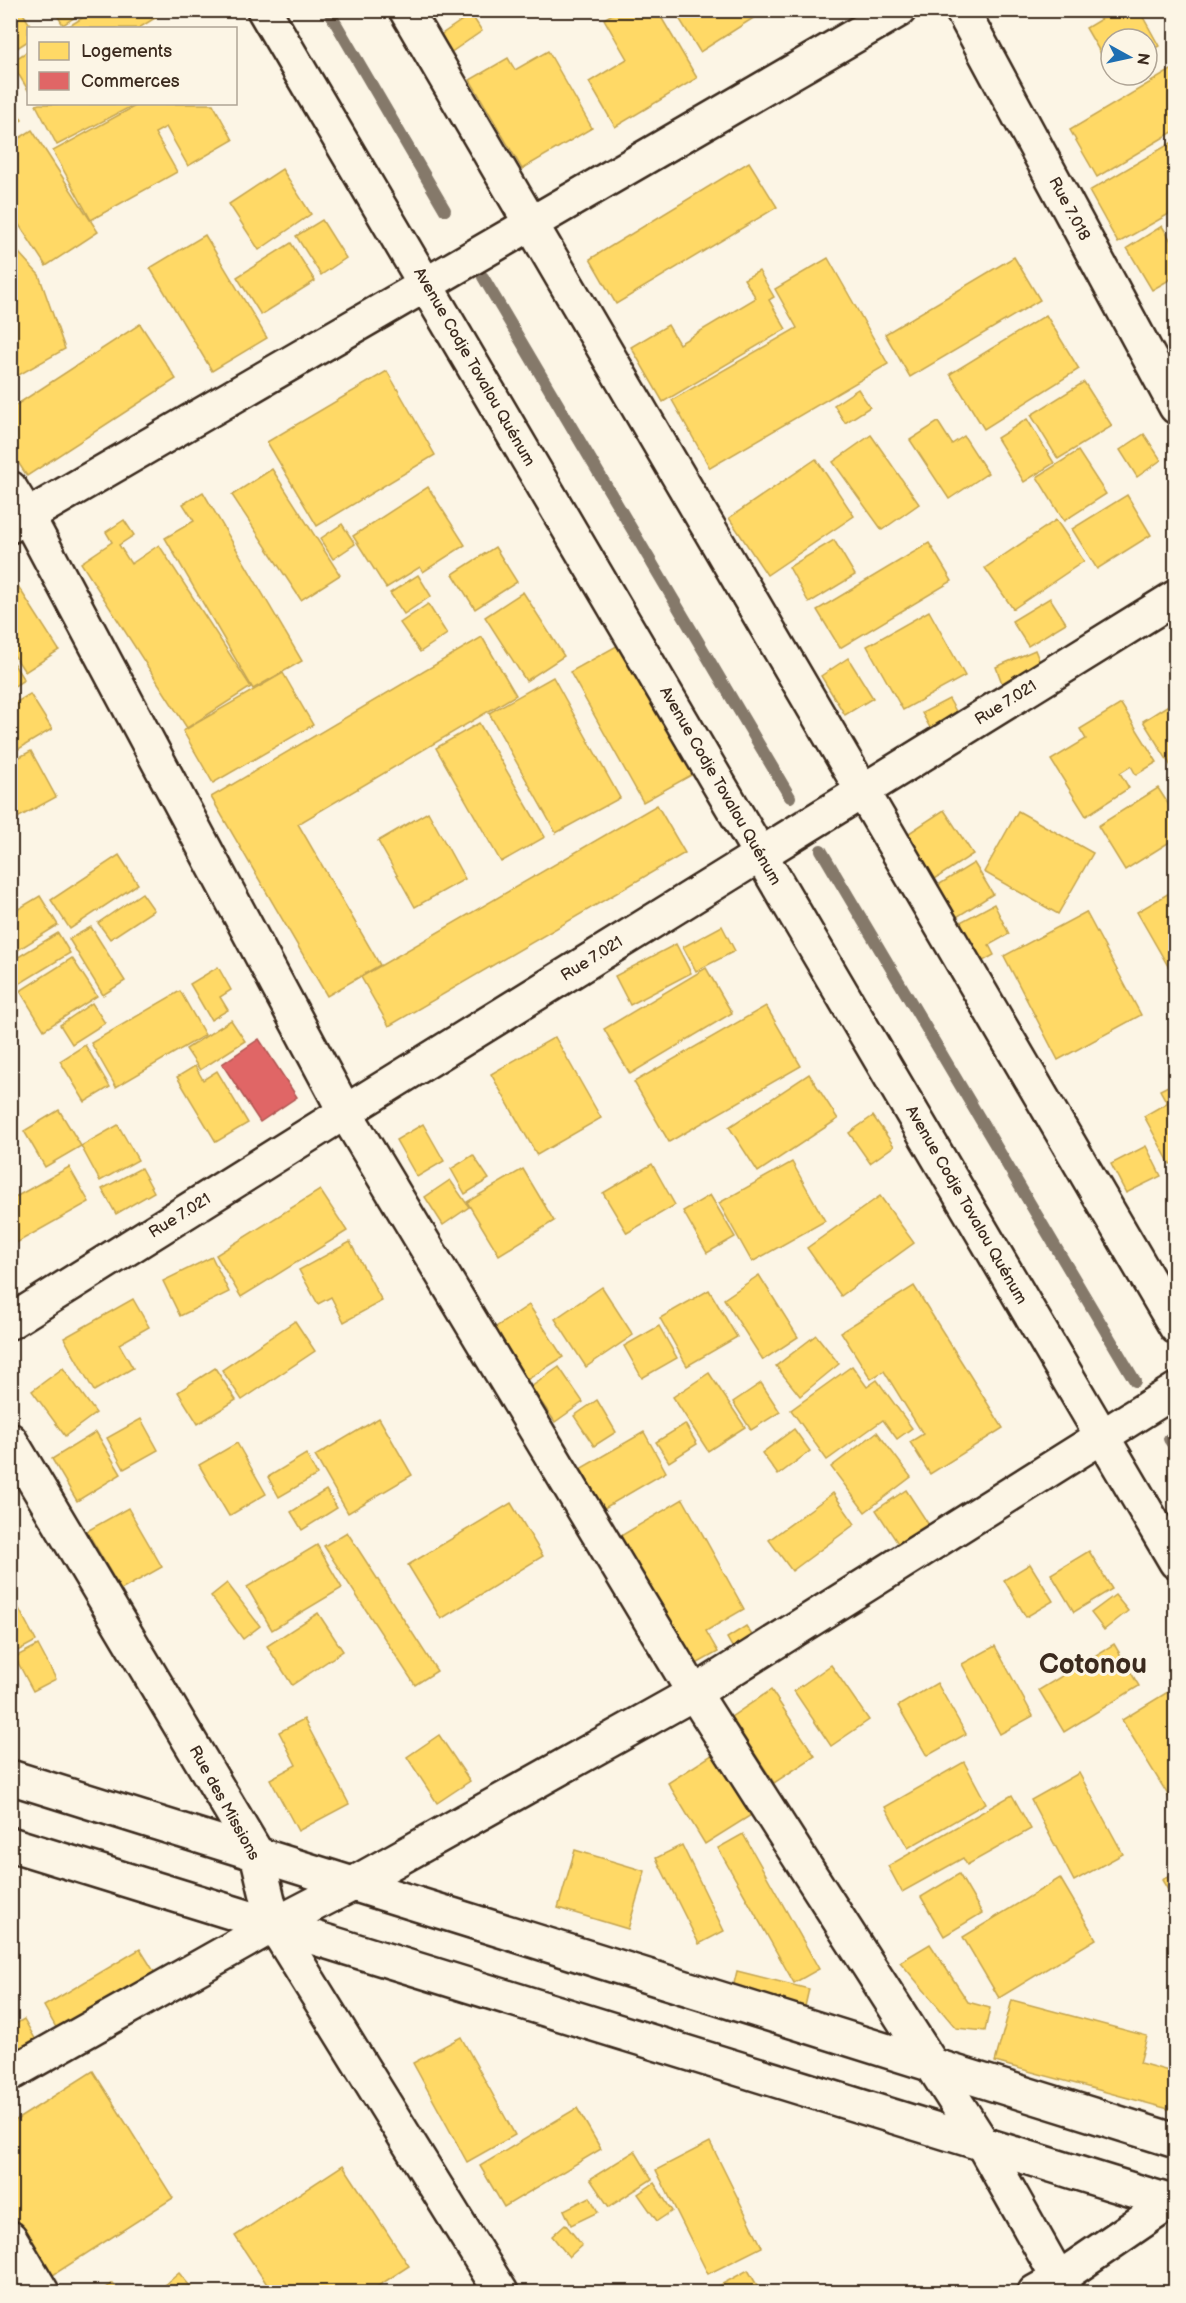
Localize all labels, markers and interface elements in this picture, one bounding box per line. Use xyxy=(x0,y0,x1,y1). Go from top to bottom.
legend xyxy=(27,27,237,105)
north arrow xyxy=(1099,27,1159,87)
text: Logements xyxy=(81,41,172,62)
text: N xyxy=(1132,52,1153,66)
text: Commerces xyxy=(81,71,180,92)
street label: Rue 7.018 xyxy=(1044,174,1094,244)
street label: Avenue Codje Tovalou Quénum xyxy=(409,264,539,470)
street label: Rue 7.021 xyxy=(972,677,1040,729)
street label: Avenue Codje Tovalou Quénum xyxy=(655,683,785,889)
street label: Rue 7.021 xyxy=(558,933,626,985)
street label: Avenue Codje Tovalou Quénum xyxy=(901,1102,1031,1308)
street label: Rue 7.021 xyxy=(146,1190,214,1242)
district label: Cotonou xyxy=(1039,1648,1147,1681)
street label: Rue des Missions xyxy=(185,1742,263,1864)

